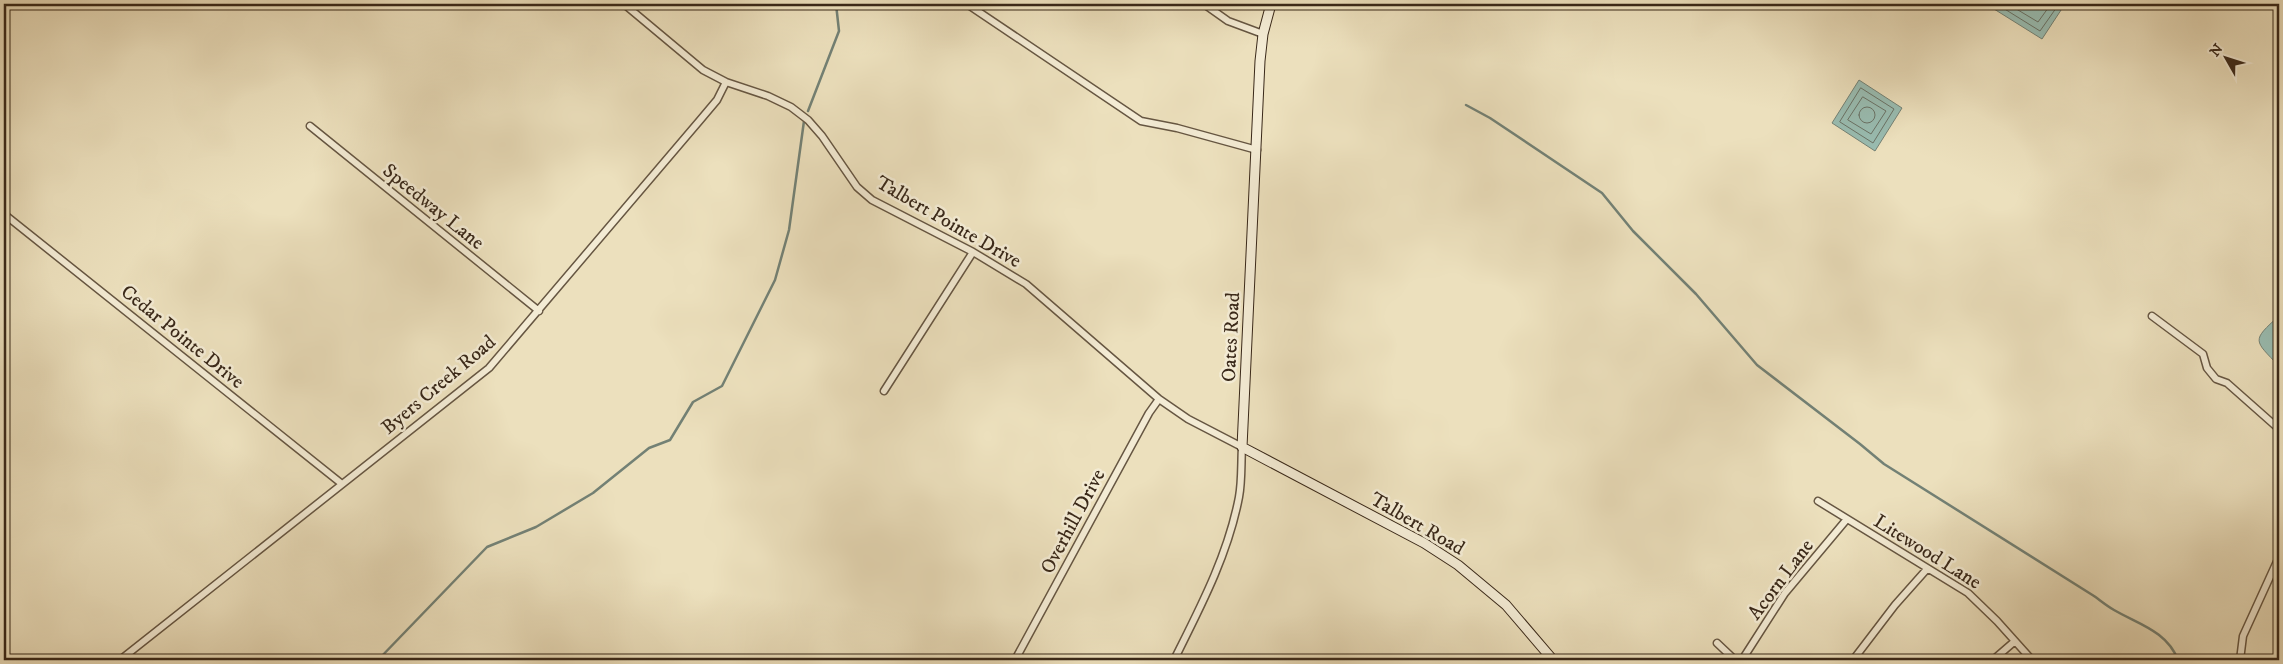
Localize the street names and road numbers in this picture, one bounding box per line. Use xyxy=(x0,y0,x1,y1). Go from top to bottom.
street label: Speedway Lane xyxy=(377,159,489,256)
street label: Talbert Pointe Drive xyxy=(871,171,1025,274)
street label: Cedar Pointe Drive xyxy=(115,280,249,395)
street label: Oates Road xyxy=(1217,292,1246,383)
street label: Byers Creek Road xyxy=(377,330,501,440)
street label: Overhill Drive xyxy=(1035,465,1111,578)
street label: Talbert Road xyxy=(1366,487,1469,561)
street label: Litewood Lane xyxy=(1869,509,1986,595)
street label: Acorn Lane xyxy=(1743,535,1820,625)

